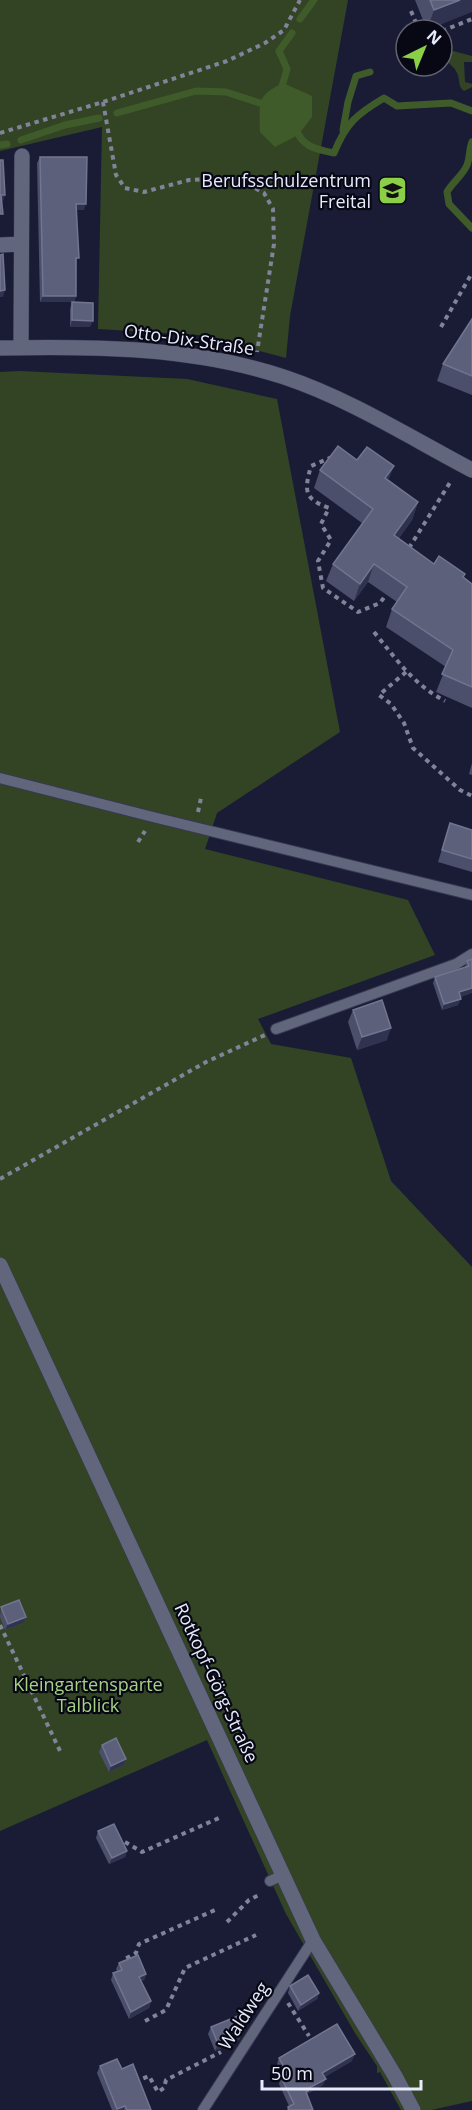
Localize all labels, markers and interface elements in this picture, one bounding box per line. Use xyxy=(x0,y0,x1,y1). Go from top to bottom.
north arrow xyxy=(394,18,454,78)
text: N xyxy=(422,25,446,50)
place label: Berufsschulzentrum Freital xyxy=(201,168,371,213)
school or university icon: Berufsschulzentrum Freital xyxy=(376,175,408,207)
street label: Otto-Dix-Straße xyxy=(122,318,256,360)
street label: Rotkopf-Görg-Straße xyxy=(169,1599,264,1766)
park label: Kleingartensparte Talblick xyxy=(13,1672,163,1717)
street label: Waldweg xyxy=(212,1977,274,2054)
scale bar xyxy=(262,2053,421,2091)
text: 50 m xyxy=(271,2061,313,2085)

